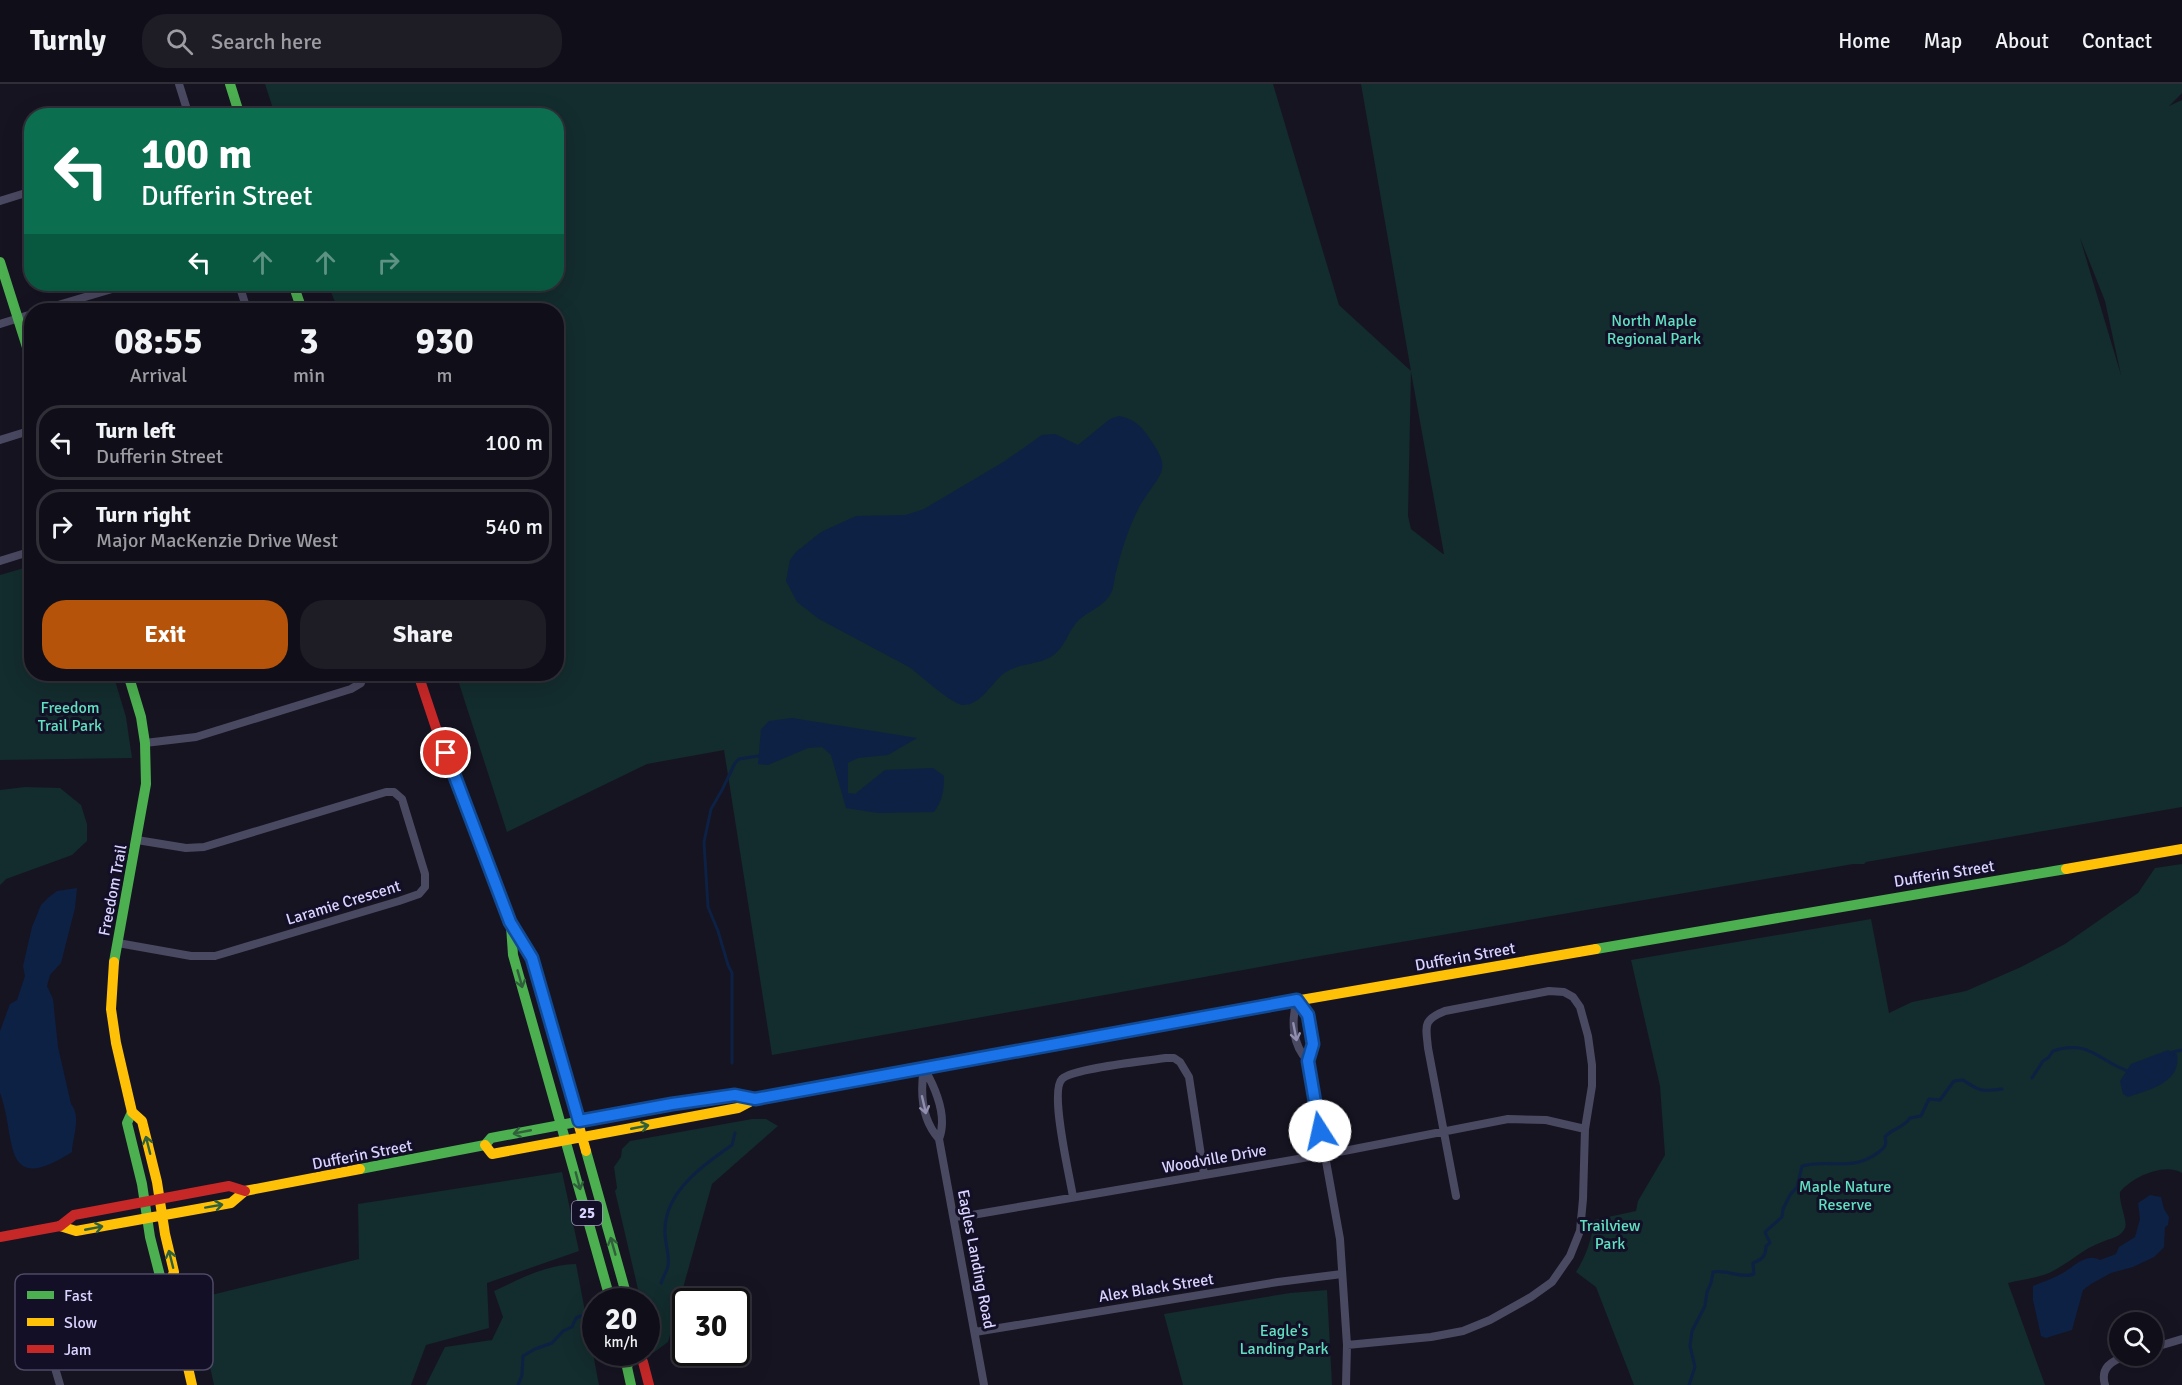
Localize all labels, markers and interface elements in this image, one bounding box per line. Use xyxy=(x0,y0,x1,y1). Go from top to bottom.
search box xyxy=(142,14,562,68)
text: Turnly xyxy=(30,24,106,58)
icon: search xyxy=(163,25,196,58)
text: Search here xyxy=(211,28,322,55)
text: Home xyxy=(1838,28,1891,54)
text: Map xyxy=(1924,28,1962,54)
text: About xyxy=(1995,28,2049,54)
text: Contact xyxy=(2082,28,2152,54)
text: 100 m xyxy=(141,129,252,180)
icon: left xyxy=(42,132,120,210)
text: Dufferin Street xyxy=(141,180,313,213)
icon: left xyxy=(183,246,216,279)
icon: ahead xyxy=(246,246,279,279)
icon: ahead xyxy=(309,246,342,279)
icon: right xyxy=(372,246,405,279)
park label: North Maple Regional Park xyxy=(1607,311,1701,349)
text: 08:55 xyxy=(114,319,203,364)
text: 3 xyxy=(299,319,319,364)
text: 930 xyxy=(415,319,474,364)
text: Arrival xyxy=(130,363,187,388)
text: min xyxy=(293,363,325,388)
text: m xyxy=(437,363,453,388)
text: Turn left xyxy=(96,417,176,444)
icon: left xyxy=(45,426,78,459)
text: 100 m xyxy=(485,429,543,456)
text: Dufferin Street xyxy=(96,444,223,469)
text: Turn right xyxy=(96,501,191,528)
icon: right xyxy=(45,510,78,543)
text: 540 m xyxy=(485,513,543,540)
text: Major MacKenzie Drive West xyxy=(96,528,338,553)
button: Exit xyxy=(42,600,288,669)
button: Share xyxy=(300,600,546,669)
park label: Freedom Trail Park xyxy=(38,698,102,736)
pin xyxy=(420,727,471,778)
icon: arrive xyxy=(429,736,462,769)
street label: Freedom Trail xyxy=(94,842,132,938)
street label: Dufferin Street xyxy=(1892,856,1996,892)
street label: Laramie Crescent xyxy=(284,876,403,930)
street label: Dufferin Street xyxy=(1413,938,1517,976)
one-way arrow xyxy=(515,970,526,989)
one-way arrow xyxy=(1290,1022,1301,1041)
one-way arrow xyxy=(919,1095,930,1114)
position arrow xyxy=(1288,1099,1352,1163)
one-way arrow xyxy=(630,1121,650,1132)
one-way arrow xyxy=(513,1127,533,1138)
street label: Dufferin Street xyxy=(310,1135,414,1174)
one-way arrow xyxy=(141,1136,153,1155)
street label: Woodville Drive xyxy=(1160,1140,1268,1178)
one-way arrow xyxy=(573,1171,584,1190)
park label: Maple Nature Reserve xyxy=(1799,1177,1891,1215)
street label: Eagles Landing Road xyxy=(953,1188,999,1330)
one-way arrow xyxy=(204,1200,224,1211)
road number: 25 xyxy=(572,1201,602,1225)
park label: Trailview Park xyxy=(1580,1216,1641,1254)
one-way arrow xyxy=(84,1222,104,1233)
one-way arrow xyxy=(606,1236,618,1255)
one-way arrow xyxy=(164,1250,176,1269)
street label: Alex Black Street xyxy=(1097,1269,1216,1307)
legend xyxy=(15,1274,213,1370)
text: Fast xyxy=(64,1286,93,1306)
speed limit sign: 30 xyxy=(672,1288,750,1366)
text: 20 xyxy=(605,1301,637,1338)
map controls xyxy=(2109,1312,2163,1366)
button: search xyxy=(2109,1312,2163,1366)
text: Slow xyxy=(64,1313,98,1333)
park label: Eagle's Landing Park xyxy=(1239,1321,1329,1359)
text: km/h xyxy=(604,1333,638,1351)
text: Jam xyxy=(64,1340,92,1360)

